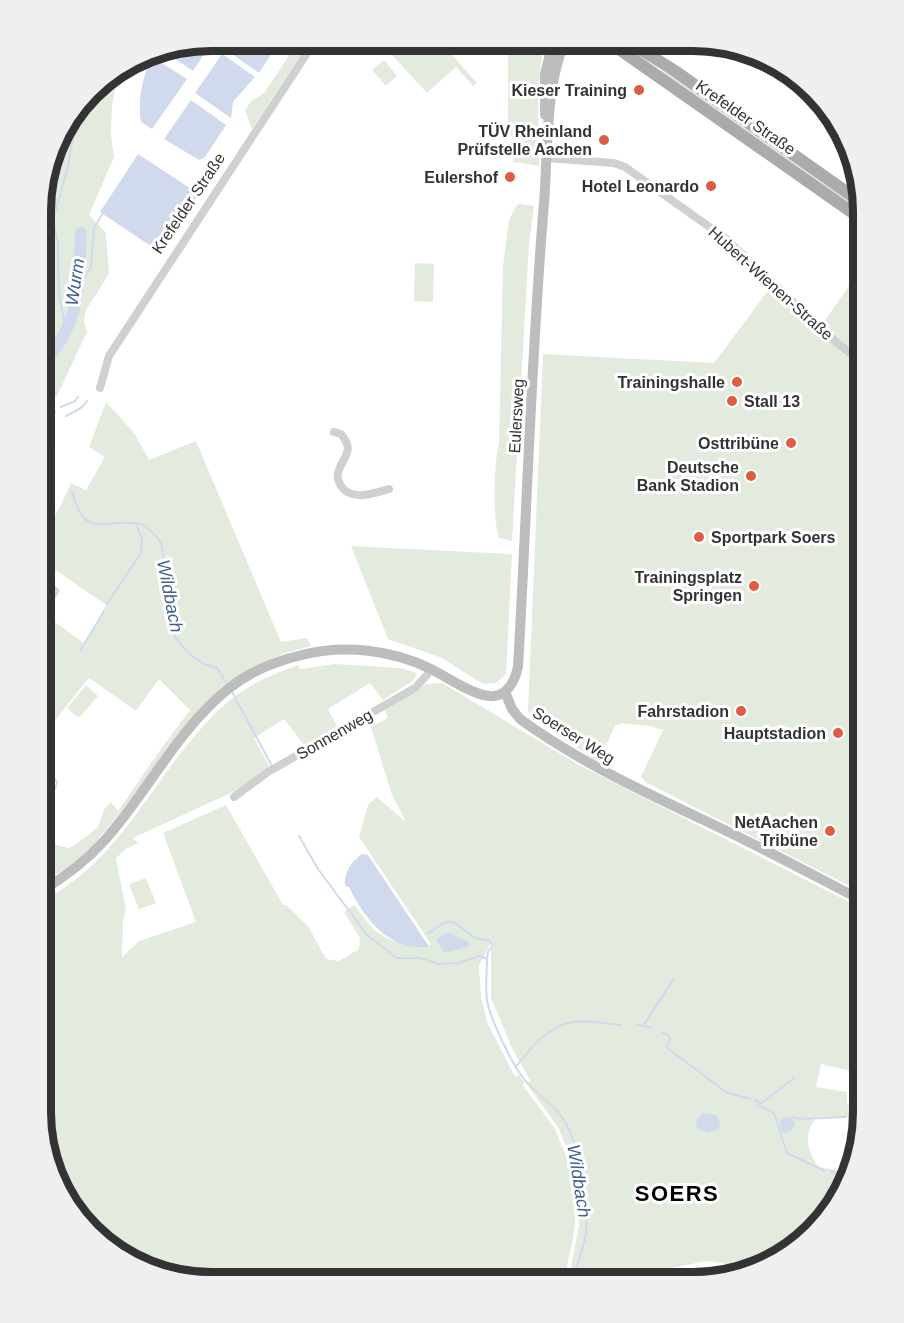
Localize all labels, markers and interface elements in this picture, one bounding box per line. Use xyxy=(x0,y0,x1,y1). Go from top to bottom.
street label: Krefelder Straße xyxy=(693,77,799,158)
place label: Kieser Training xyxy=(511,82,627,99)
marker: Kieser Training xyxy=(632,83,646,97)
place label: TÜV Rheinland Prüfstelle Aachen xyxy=(457,122,592,158)
marker: TÜV Rheinland Prüfstelle Aachen xyxy=(597,133,611,147)
street label: Krefelder Straße xyxy=(149,150,228,257)
place label: Eulershof xyxy=(424,169,499,186)
marker: Eulershof xyxy=(503,170,517,184)
place label: Hotel Leonardo xyxy=(582,178,699,195)
marker: Hotel Leonardo xyxy=(704,179,718,193)
street label: Hubert-Wienen-Straße xyxy=(705,223,836,344)
water label: Wurm xyxy=(62,257,88,307)
place label: Trainingshalle xyxy=(617,374,725,391)
marker: Trainingshalle xyxy=(730,375,744,389)
street label: Eulersweg xyxy=(506,378,527,454)
place label: Stall 13 xyxy=(744,393,800,410)
marker: Stall 13 xyxy=(725,394,739,408)
place label: Osttribüne xyxy=(698,435,779,452)
marker: Osttribüne xyxy=(784,436,798,450)
place label: Deutsche Bank Stadion xyxy=(637,459,739,494)
marker: Deutsche Bank Stadion xyxy=(744,469,758,483)
place label: Sportpark Soers xyxy=(711,529,836,546)
marker: Sportpark Soers xyxy=(692,530,706,544)
water label: Wildbach xyxy=(153,558,187,634)
place label: Trainingsplatz Springen xyxy=(634,569,742,604)
marker: Trainingsplatz Springen xyxy=(747,579,761,593)
place label: Fahrstadion xyxy=(637,703,729,720)
street label: Soerser Weg xyxy=(530,704,618,767)
marker: Fahrstadion xyxy=(734,704,748,718)
street label: Sonnenweg xyxy=(293,706,375,763)
place label: Hauptstadion xyxy=(724,725,826,742)
marker: Hauptstadion xyxy=(831,726,845,740)
place label: NetAachen Tribüne xyxy=(734,814,818,849)
marker: NetAachen Tribüne xyxy=(823,824,837,838)
water label: Wildbach xyxy=(563,1143,595,1219)
district label: SOERS xyxy=(635,1181,719,1206)

